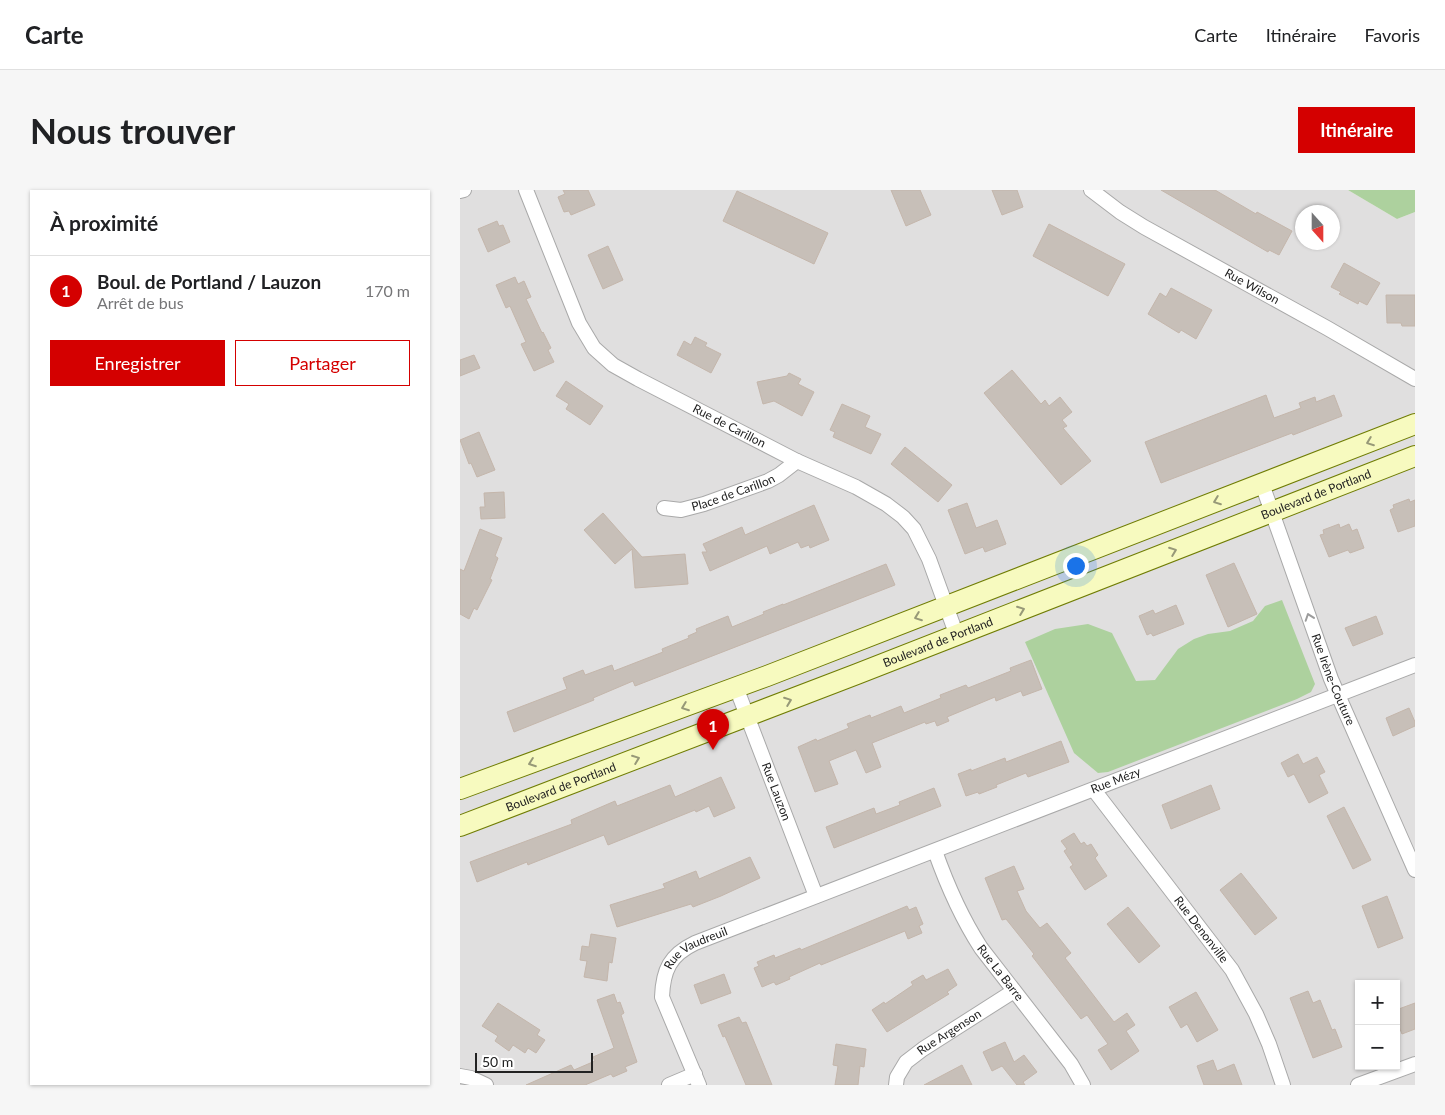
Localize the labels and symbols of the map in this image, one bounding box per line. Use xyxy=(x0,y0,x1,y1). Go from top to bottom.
north arrow xyxy=(1295,205,1340,250)
street label: Rue Wilson xyxy=(1222,265,1282,307)
street label: Rue de Carillon xyxy=(690,401,768,451)
one-way arrow xyxy=(1366,436,1374,446)
street label: Boulevard de Portland xyxy=(1259,466,1373,522)
street label: Place de Carillon xyxy=(690,471,777,514)
one-way arrow xyxy=(1213,495,1221,505)
one-way arrow xyxy=(1168,547,1177,557)
your location xyxy=(1063,553,1089,579)
one-way arrow xyxy=(1017,606,1025,616)
one-way arrow xyxy=(914,611,923,621)
street label: Boulevard de Portland xyxy=(881,614,995,670)
one-way arrow xyxy=(1305,614,1315,622)
street label: Rue Irène-Couture xyxy=(1309,631,1358,728)
one-way arrow xyxy=(784,697,792,707)
one-way arrow xyxy=(681,700,690,711)
pin: 1 xyxy=(697,709,729,750)
one-way arrow xyxy=(632,755,640,765)
one-way arrow xyxy=(529,757,537,767)
street label: Boulevard de Portland xyxy=(503,759,618,815)
street label: Rue Lauzon xyxy=(759,760,794,823)
street label: Rue Mézy xyxy=(1088,763,1143,797)
street label: Rue Denonville xyxy=(1171,893,1232,966)
street label: Rue Vaudreuil xyxy=(660,923,729,972)
street label: Rue La Barre xyxy=(974,941,1027,1004)
street label: Rue Argenson xyxy=(914,1006,984,1058)
scale bar xyxy=(475,1050,592,1073)

